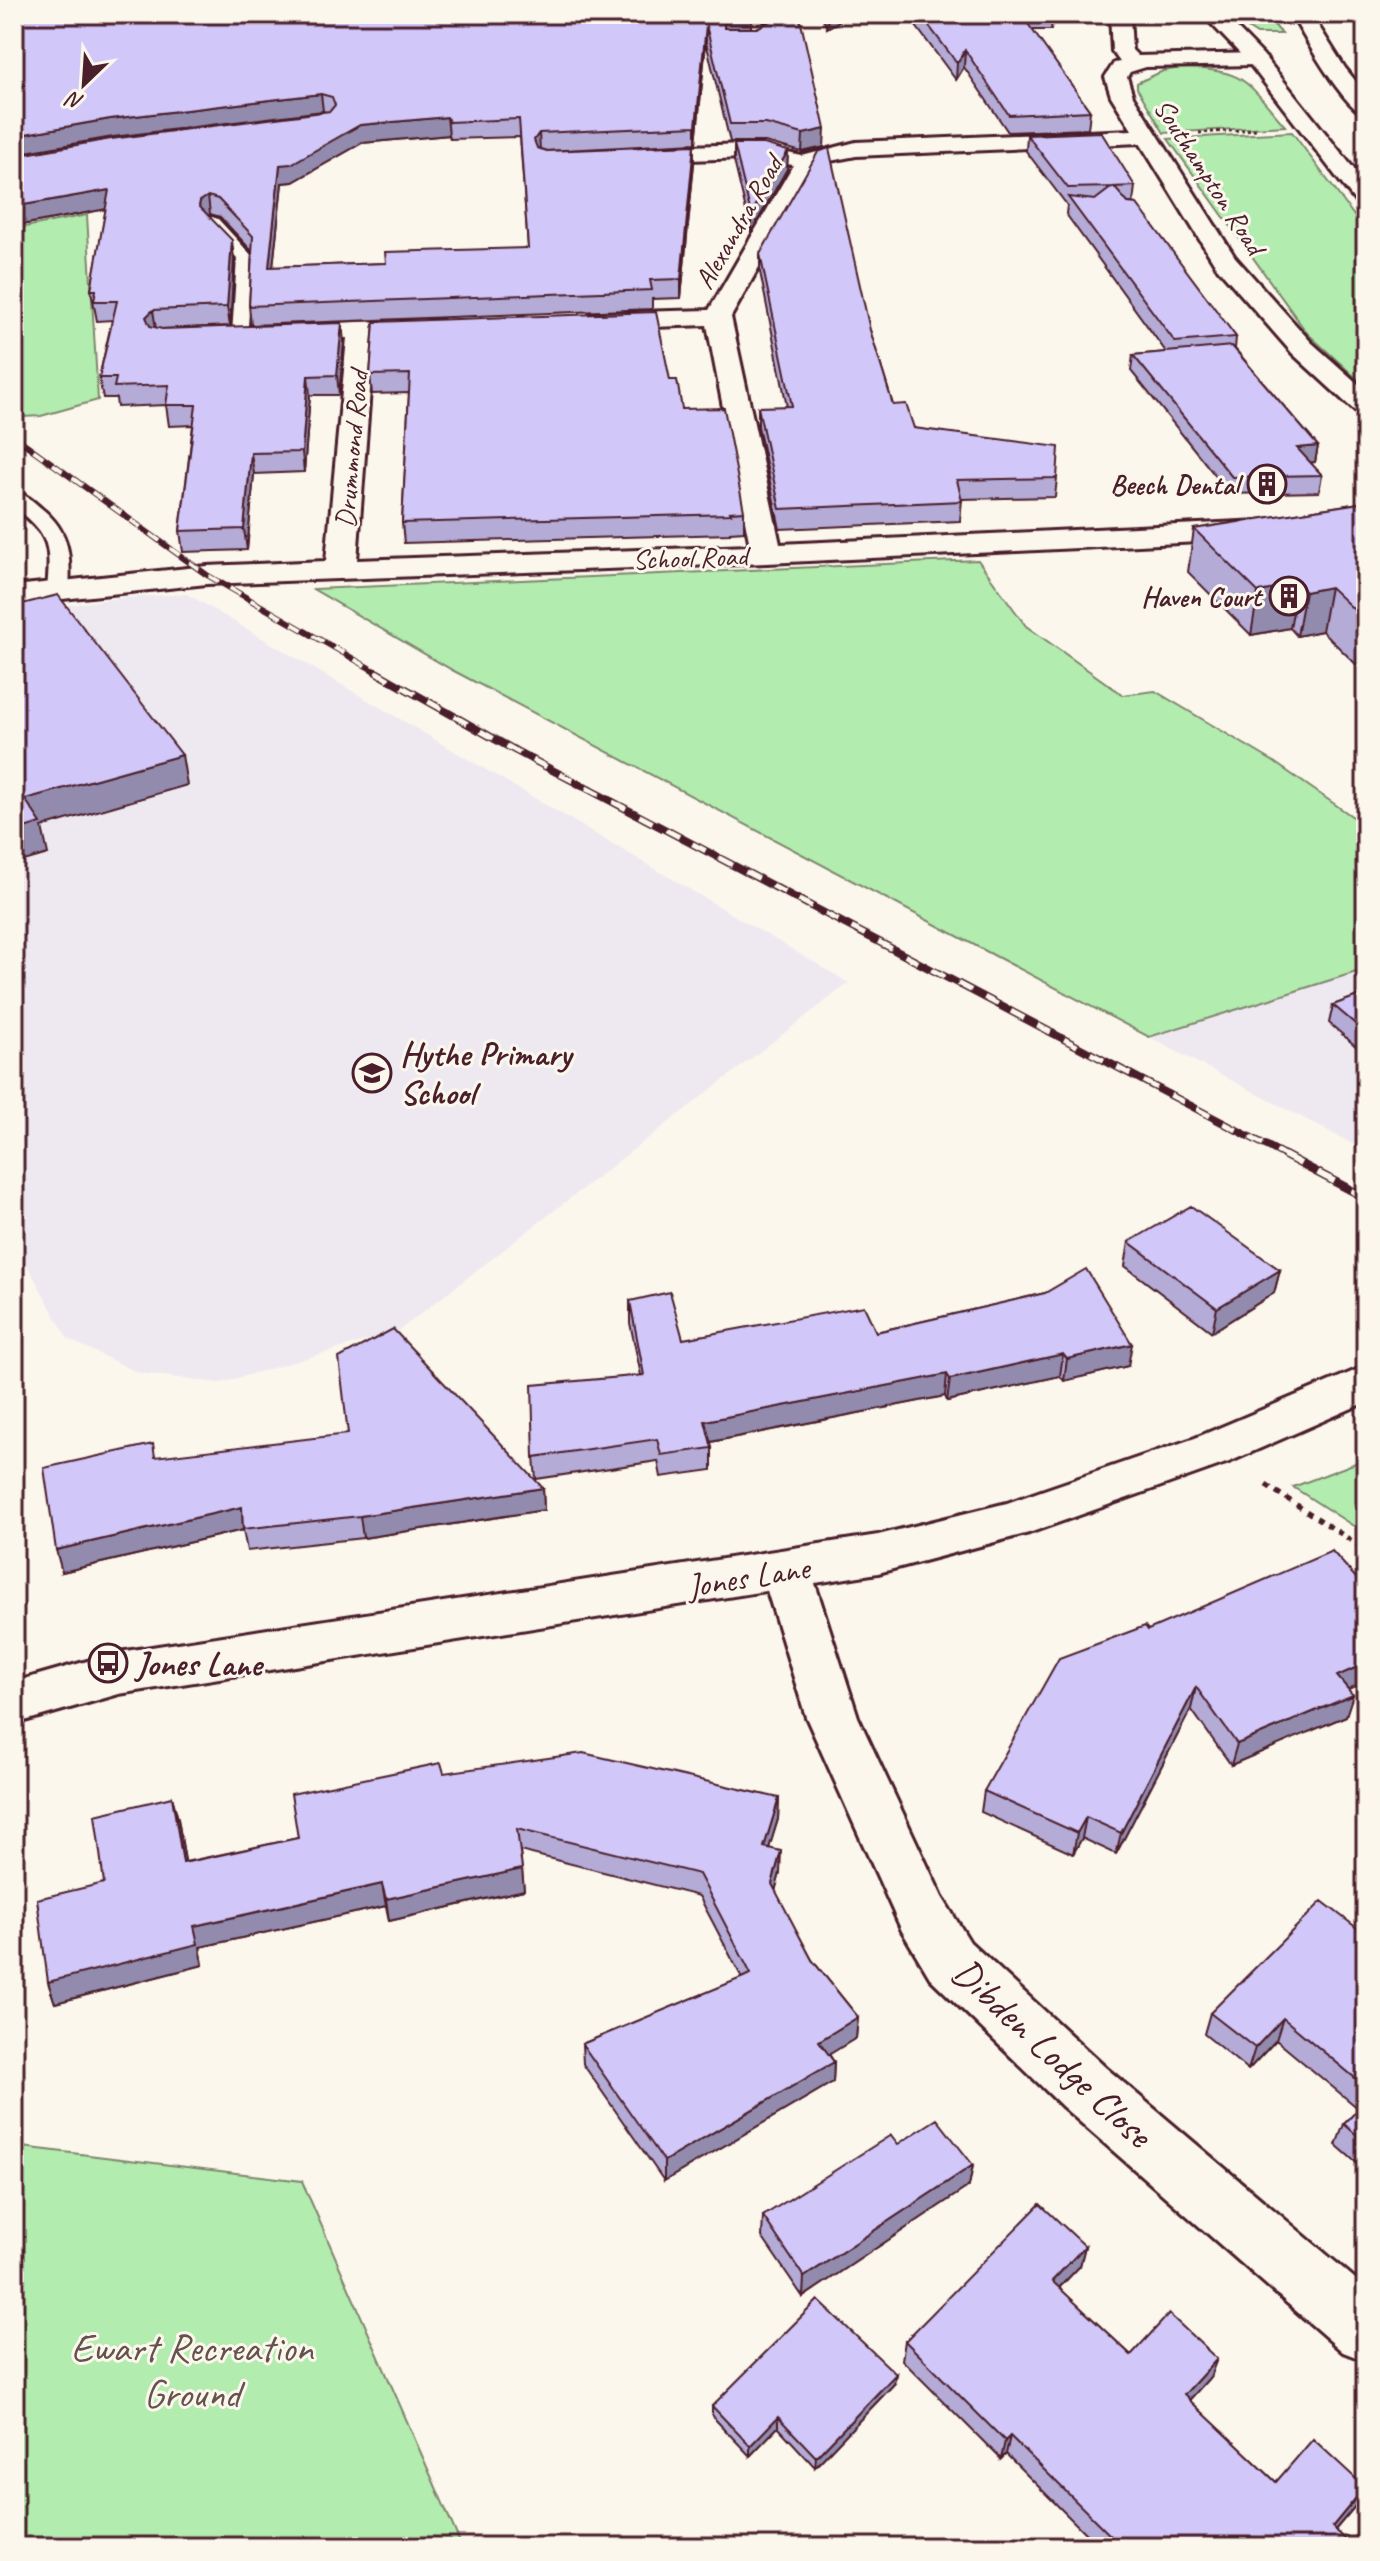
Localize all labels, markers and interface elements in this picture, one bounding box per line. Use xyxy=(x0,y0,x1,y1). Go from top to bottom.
north arrow xyxy=(44,44,124,124)
text: N xyxy=(61,84,88,117)
street label: Southampton Road xyxy=(1146,92,1275,264)
street label: Alexandra Road xyxy=(686,146,792,295)
street label: Drummond Road xyxy=(327,365,376,529)
building icon: Beech Dental xyxy=(1246,463,1288,505)
place label: Beech Dental xyxy=(1110,467,1244,502)
street label: School Road xyxy=(632,538,752,577)
building icon: Haven Court xyxy=(1268,575,1310,617)
place label: Haven Court xyxy=(1141,579,1264,614)
place label: Hythe Primary School xyxy=(400,1032,575,1114)
school or university icon: Hythe Primary School xyxy=(351,1052,393,1094)
street label: Jones Lane xyxy=(682,1545,815,1608)
bus stop icon: Jones Lane xyxy=(87,1642,129,1684)
place label: Jones Lane xyxy=(134,1642,265,1685)
street label: Dibden Lodge Close xyxy=(942,1947,1165,2160)
park label: Ewart Recreation Ground xyxy=(71,2323,314,2419)

